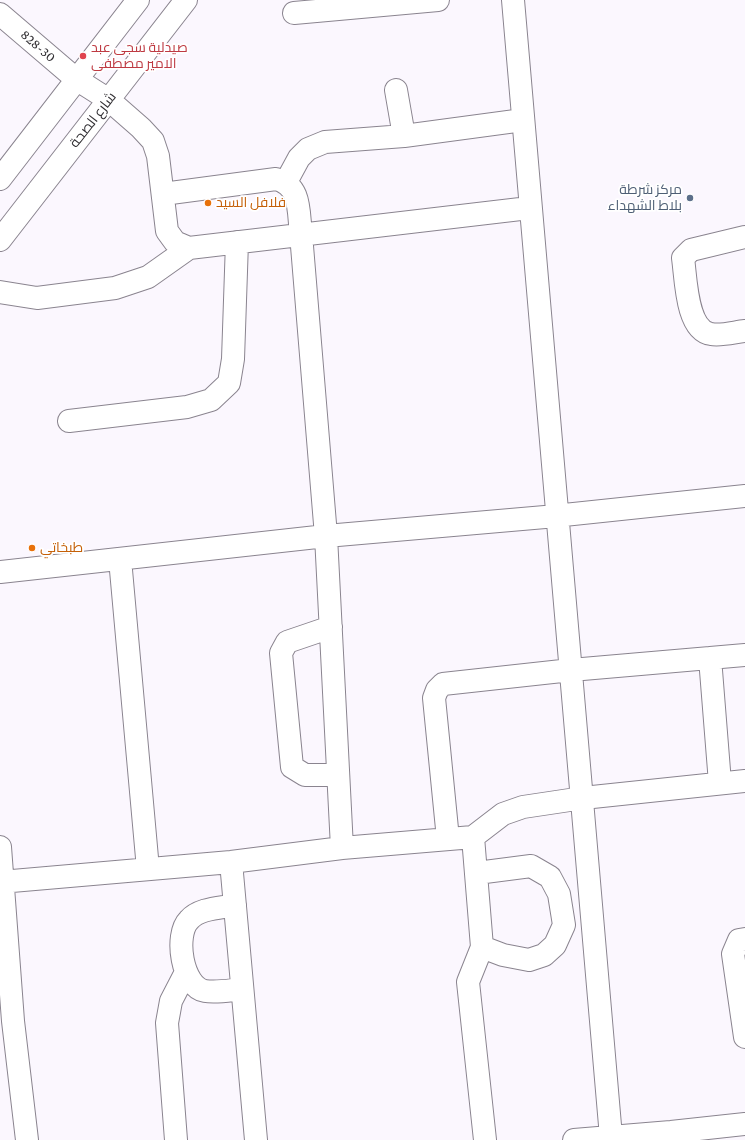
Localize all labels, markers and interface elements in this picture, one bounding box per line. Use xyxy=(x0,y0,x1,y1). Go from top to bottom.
street label: 828-30 xyxy=(17,26,59,66)
place label: صيدلية سجى عبد الامير مصطفى xyxy=(91,40,188,72)
marker: صيدلية سجى عبد الامير مصطفى xyxy=(78,51,88,61)
street label: شارع الصحة xyxy=(66,89,120,151)
place label: مركز شرطة بلاط الشهداء xyxy=(608,182,682,214)
marker: مركز شرطة بلاط الشهداء xyxy=(685,193,695,203)
place label: فلافل السيد xyxy=(216,195,286,211)
marker: فلافل السيد xyxy=(203,198,213,208)
place label: طبخاتي xyxy=(40,540,83,556)
marker: طبخاتي xyxy=(27,543,37,553)

